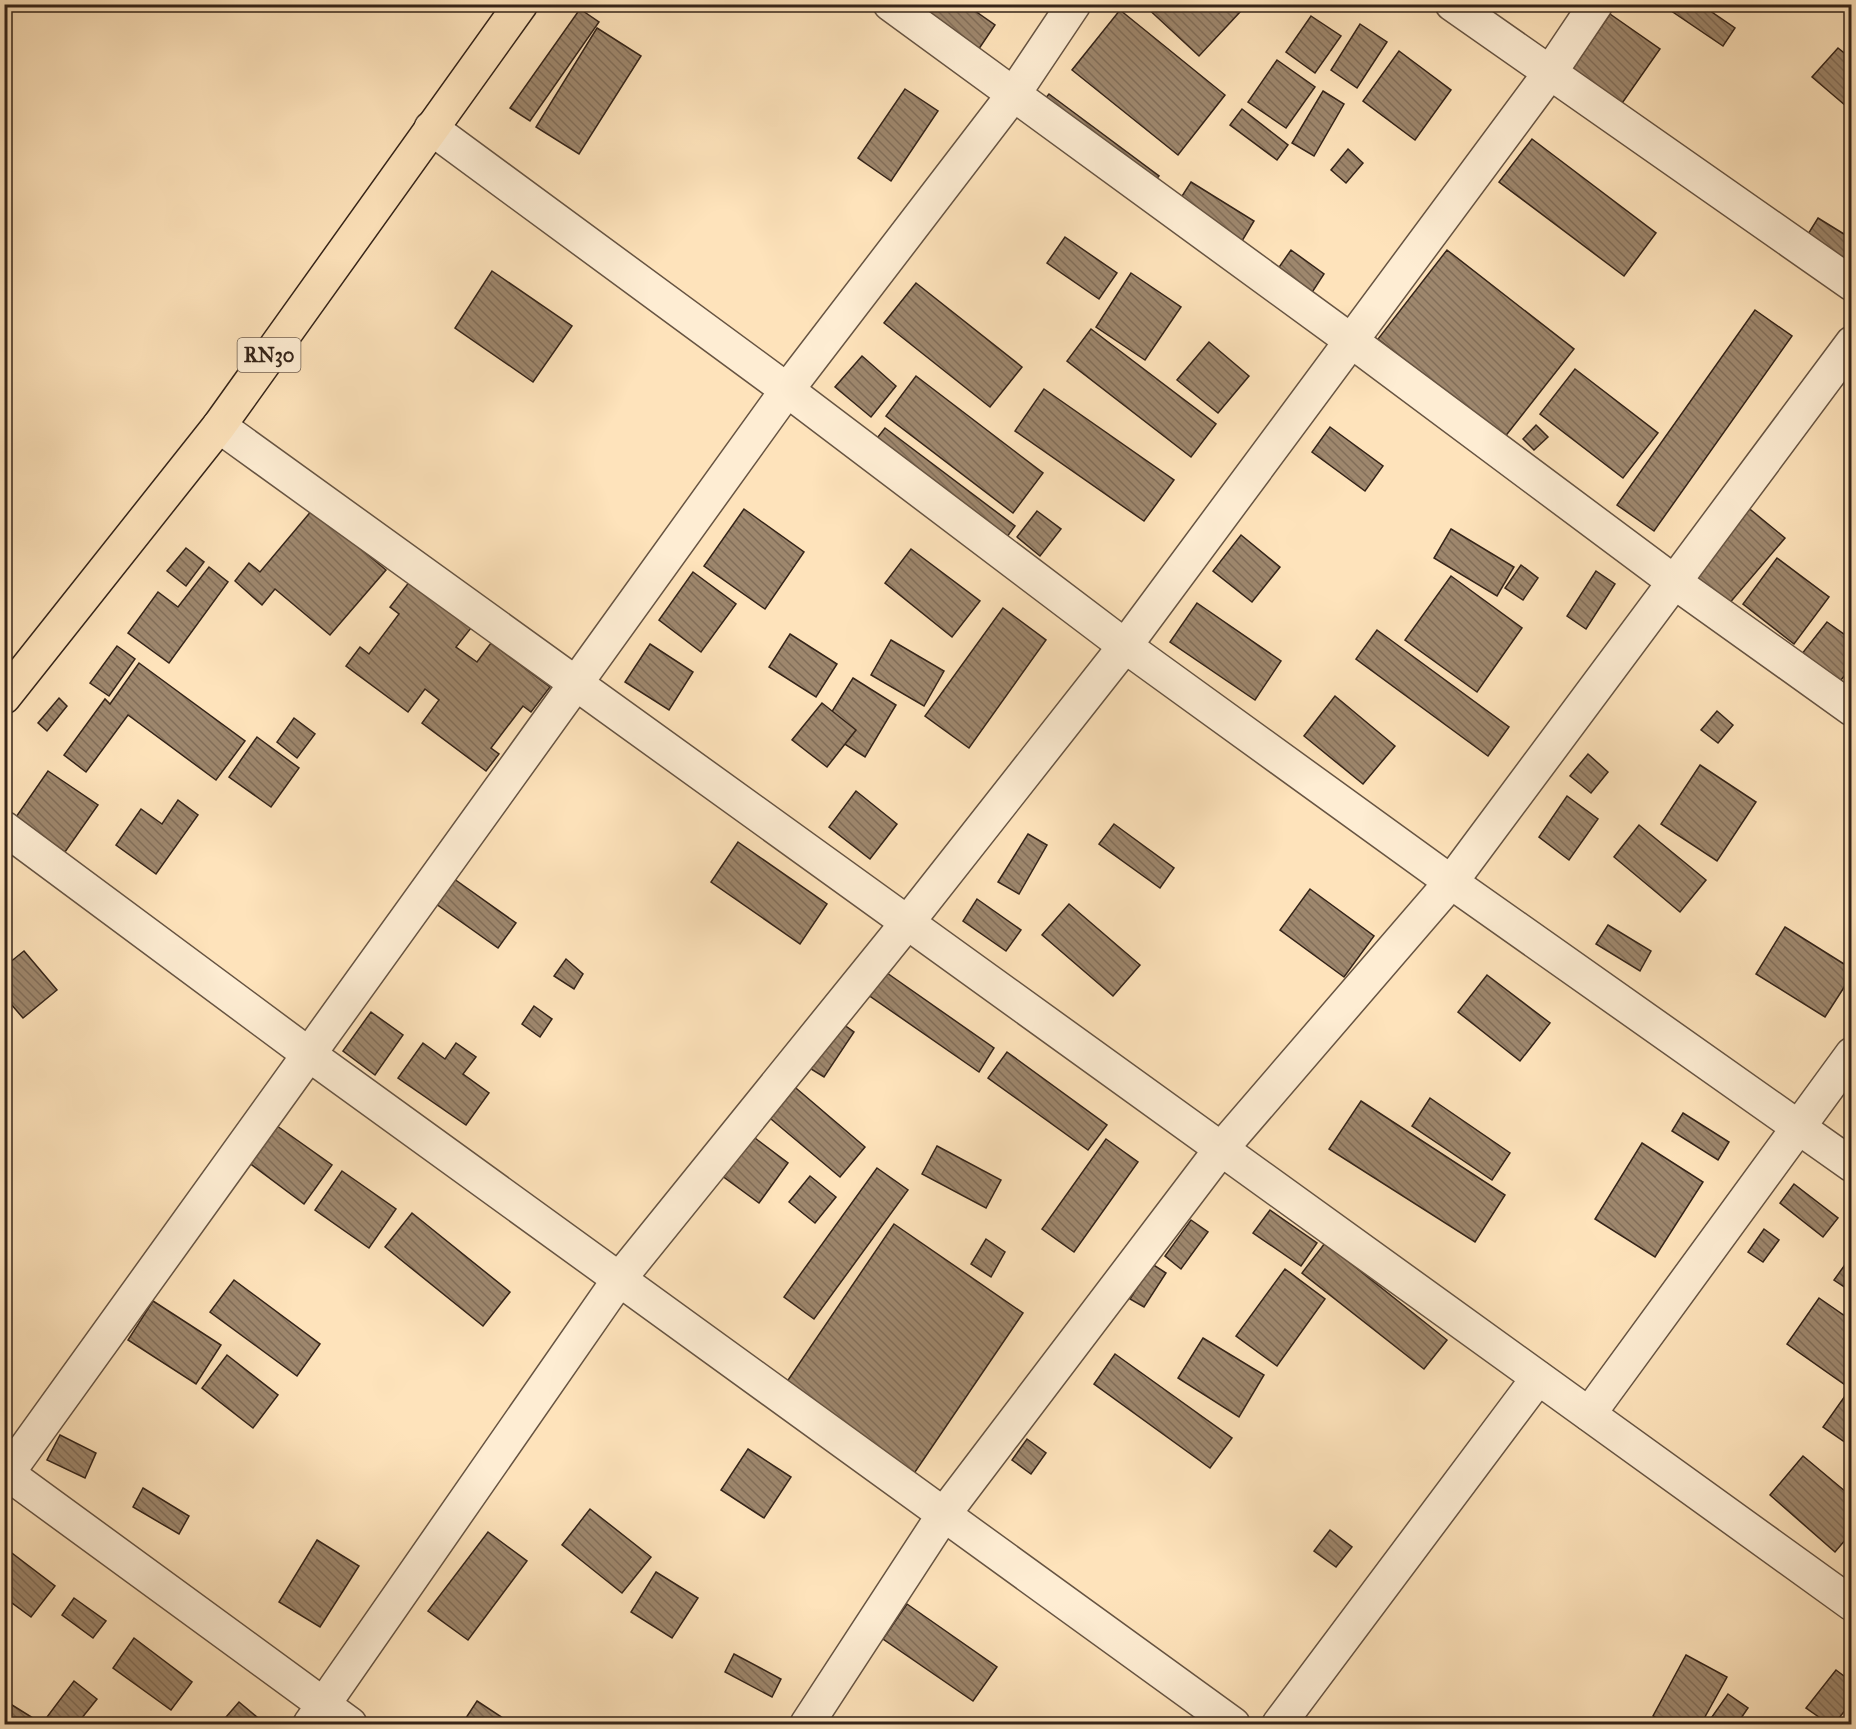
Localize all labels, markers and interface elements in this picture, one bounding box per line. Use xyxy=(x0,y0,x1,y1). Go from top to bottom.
road number: RN30 xyxy=(238,338,300,372)

